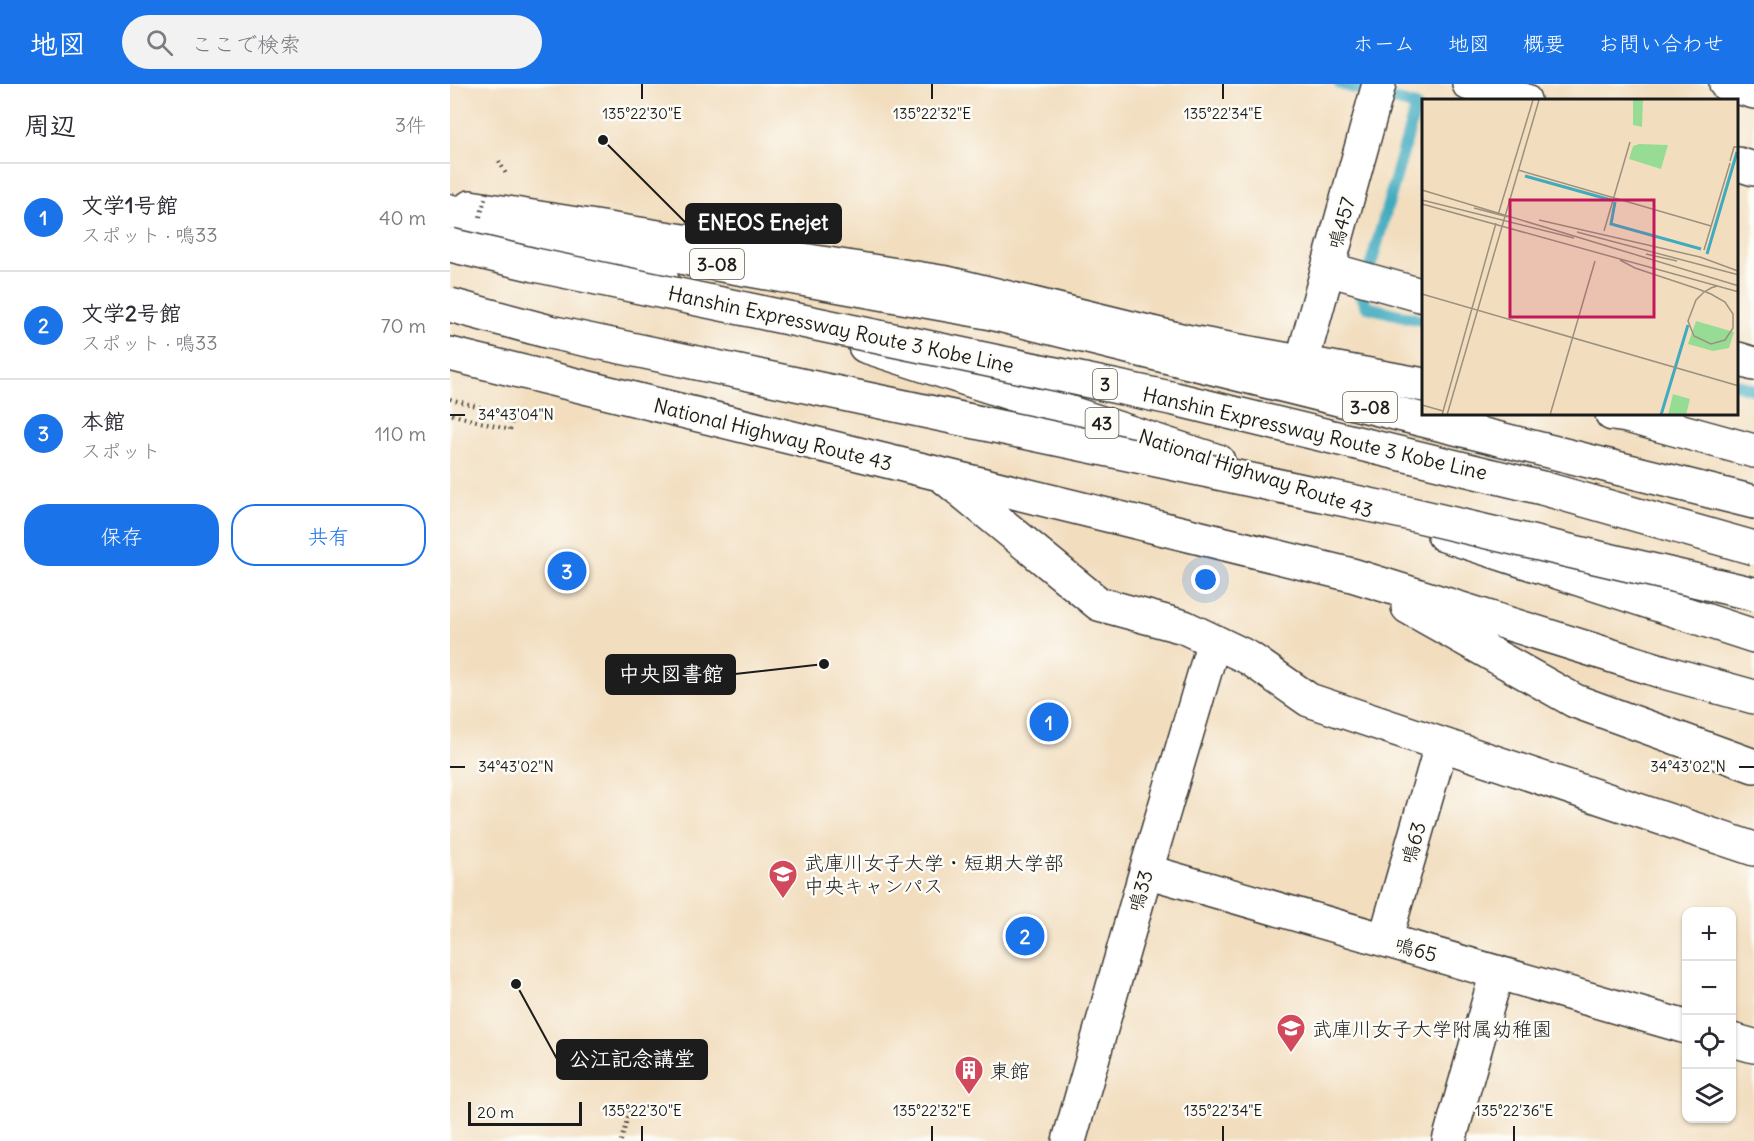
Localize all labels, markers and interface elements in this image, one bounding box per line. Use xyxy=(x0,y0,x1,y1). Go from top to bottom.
search box xyxy=(122,15,542,69)
text: 地図 xyxy=(30,26,86,62)
icon: search xyxy=(143,26,176,59)
text: ここで検索 xyxy=(191,30,301,58)
text: ホーム xyxy=(1353,30,1415,57)
text: 地図 xyxy=(1448,30,1490,57)
text: 概要 xyxy=(1523,30,1565,57)
text: お問い合わせ xyxy=(1598,30,1724,57)
inset map xyxy=(1422,99,1739,416)
text: 135°22'30"E xyxy=(602,104,682,123)
text: 135°22'32"E xyxy=(893,104,971,123)
text: 135°22'34"E xyxy=(1184,104,1262,123)
text: 周辺 xyxy=(24,109,76,142)
text: 3件 xyxy=(395,112,426,137)
text: 文学1号館 xyxy=(81,191,178,219)
street label: 鳴457 xyxy=(1322,194,1360,252)
callout: ENEOS Enejet xyxy=(686,204,841,243)
text: 1 xyxy=(40,205,47,230)
text: 40 m xyxy=(379,205,426,230)
text: ENEOS Enejet xyxy=(698,209,829,236)
text: スポット · 鳴33 xyxy=(81,222,218,247)
road number: 3-08 xyxy=(690,249,744,279)
street label: Hanshin Expressway Route 3 Kobe Line xyxy=(666,280,1016,378)
text: 文学2号館 xyxy=(81,299,181,327)
text: 2 xyxy=(38,313,49,338)
text: 70 m xyxy=(381,313,426,338)
text: スポット · 鳴33 xyxy=(81,330,218,355)
road number: 3 xyxy=(1093,369,1117,399)
street label: Hanshin Expressway Route 3 Kobe Line xyxy=(1140,381,1490,485)
street label: National Highway Route 43 xyxy=(651,392,895,476)
road number: 3-08 xyxy=(1343,392,1397,422)
text: 34°43'04"N xyxy=(478,405,554,424)
text: 本館 xyxy=(81,407,125,435)
road number: 43 xyxy=(1086,408,1118,438)
text: 3 xyxy=(38,421,49,446)
text: 110 m xyxy=(375,421,426,446)
street label: National Highway Route 43 xyxy=(1136,423,1376,523)
text: スポット xyxy=(81,438,161,463)
button: 保存 xyxy=(24,504,219,566)
button: 共有 xyxy=(231,504,426,566)
pin: 3 xyxy=(548,548,586,594)
your location xyxy=(1191,565,1220,594)
callout: 中央図書館 xyxy=(606,655,735,694)
text: 中央図書館 xyxy=(619,660,724,687)
pin: 1 xyxy=(1030,700,1068,744)
text: 34°43'02"N xyxy=(478,757,554,776)
text: 34°43'02"N xyxy=(1650,757,1726,776)
street label: 鳴63 xyxy=(1395,819,1431,867)
place label: 武庫川女子大学・短期大学部 中央キャンパス xyxy=(804,850,1064,898)
school or university icon: 武庫川女子大学・短期大学部 中央キャンパス xyxy=(767,858,799,900)
street label: 鳴33 xyxy=(1122,867,1158,915)
map controls xyxy=(1682,907,1736,1123)
button: + xyxy=(1682,907,1736,961)
pin: 2 xyxy=(1006,914,1044,958)
street label: 鳴65 xyxy=(1392,931,1440,967)
button: − xyxy=(1682,961,1736,1015)
school or university icon: 武庫川女子大学附属幼稚園 xyxy=(1275,1012,1307,1054)
button: locate xyxy=(1682,1015,1736,1069)
place label: 武庫川女子大学附属幼稚園 xyxy=(1312,1016,1552,1041)
callout: 公江記念講堂 xyxy=(557,1040,707,1079)
text: 公江記念講堂 xyxy=(569,1045,695,1072)
building icon: 東館 xyxy=(953,1054,985,1096)
place label: 東館 xyxy=(990,1058,1030,1083)
button: layers xyxy=(1682,1069,1736,1123)
scale bar xyxy=(468,1099,582,1126)
text: 135°22'30"E xyxy=(602,1101,682,1120)
text: 135°22'32"E xyxy=(893,1101,971,1120)
text: 135°22'34"E xyxy=(1184,1101,1262,1120)
text: 135°22'36"E xyxy=(1475,1101,1553,1120)
text: 20 m xyxy=(477,1102,514,1122)

